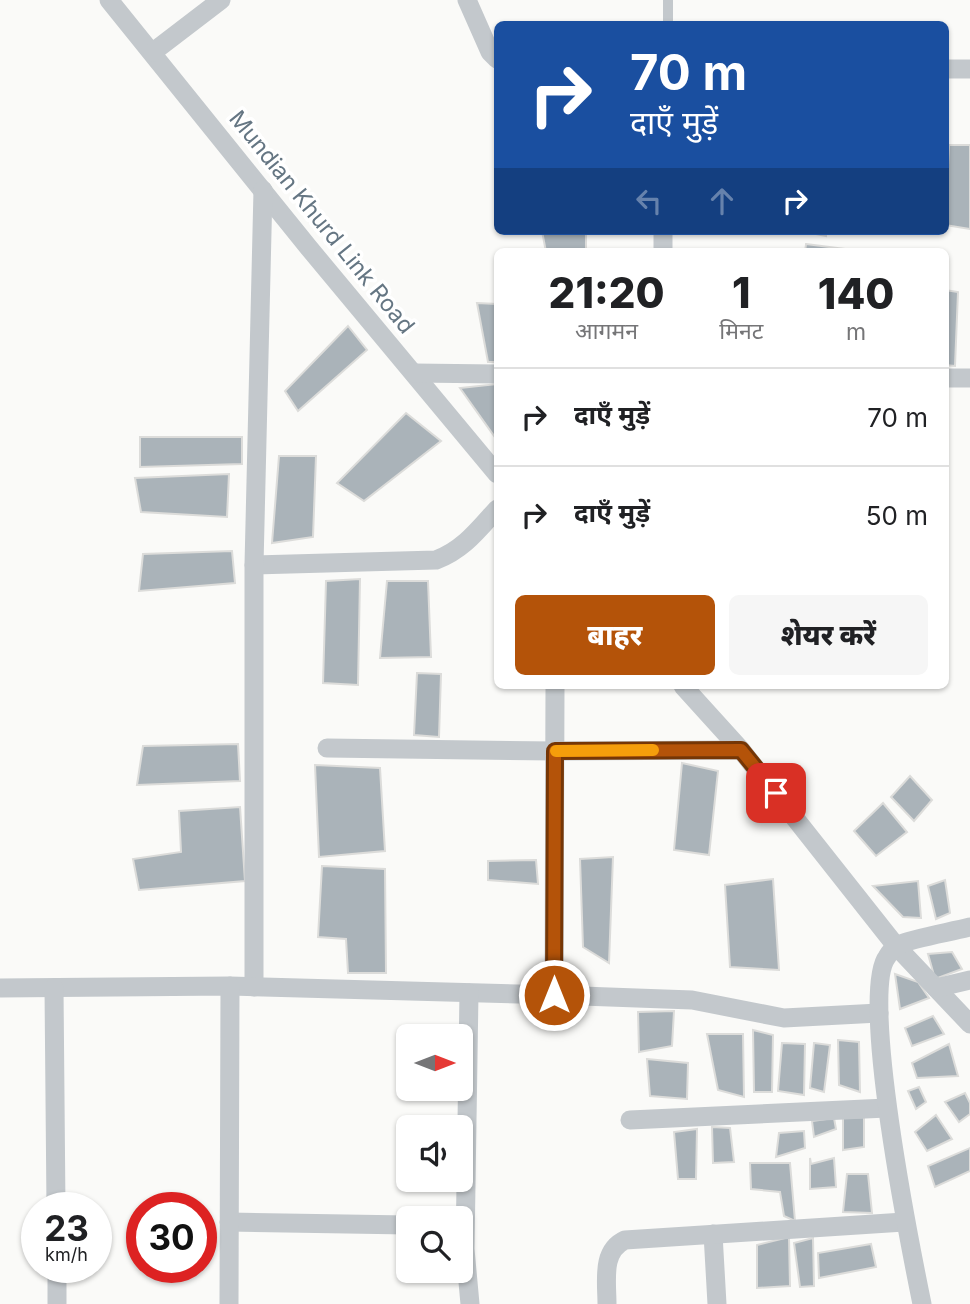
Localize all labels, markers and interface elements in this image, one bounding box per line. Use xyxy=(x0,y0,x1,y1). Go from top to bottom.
text: 70 m xyxy=(630,43,747,102)
icon: right xyxy=(515,49,606,140)
text: दाएँ मुड़ें xyxy=(630,103,718,142)
street label: Mundian Khurd Link Road xyxy=(223,105,421,339)
icon: left xyxy=(630,182,668,220)
icon: ahead xyxy=(703,182,741,220)
icon: right xyxy=(776,182,814,220)
text: 21:20 xyxy=(549,267,665,318)
text: 1 xyxy=(732,267,750,318)
text: 140 xyxy=(818,268,894,319)
text: आगमन xyxy=(575,317,638,345)
text: मिनट xyxy=(719,317,763,345)
text: m xyxy=(846,318,866,346)
icon: right xyxy=(515,398,553,436)
text: दाएँ मुड़ें xyxy=(574,399,650,430)
text: 70 m xyxy=(867,402,928,433)
icon: right xyxy=(515,496,553,534)
text: दाएँ मुड़ें xyxy=(574,497,650,528)
text: 50 m xyxy=(866,500,928,531)
button: बाहर xyxy=(515,595,715,675)
button: शेयर करें xyxy=(729,595,928,675)
pin xyxy=(746,763,806,823)
icon: arrive xyxy=(757,774,795,812)
position arrow xyxy=(517,958,591,1032)
north arrow xyxy=(396,1024,472,1101)
map controls xyxy=(396,1024,473,1283)
button: sound xyxy=(396,1115,473,1192)
speed limit sign: 30 xyxy=(126,1192,217,1283)
button: search xyxy=(396,1206,473,1283)
text: 23 xyxy=(44,1207,89,1249)
text: km/h xyxy=(45,1244,88,1265)

